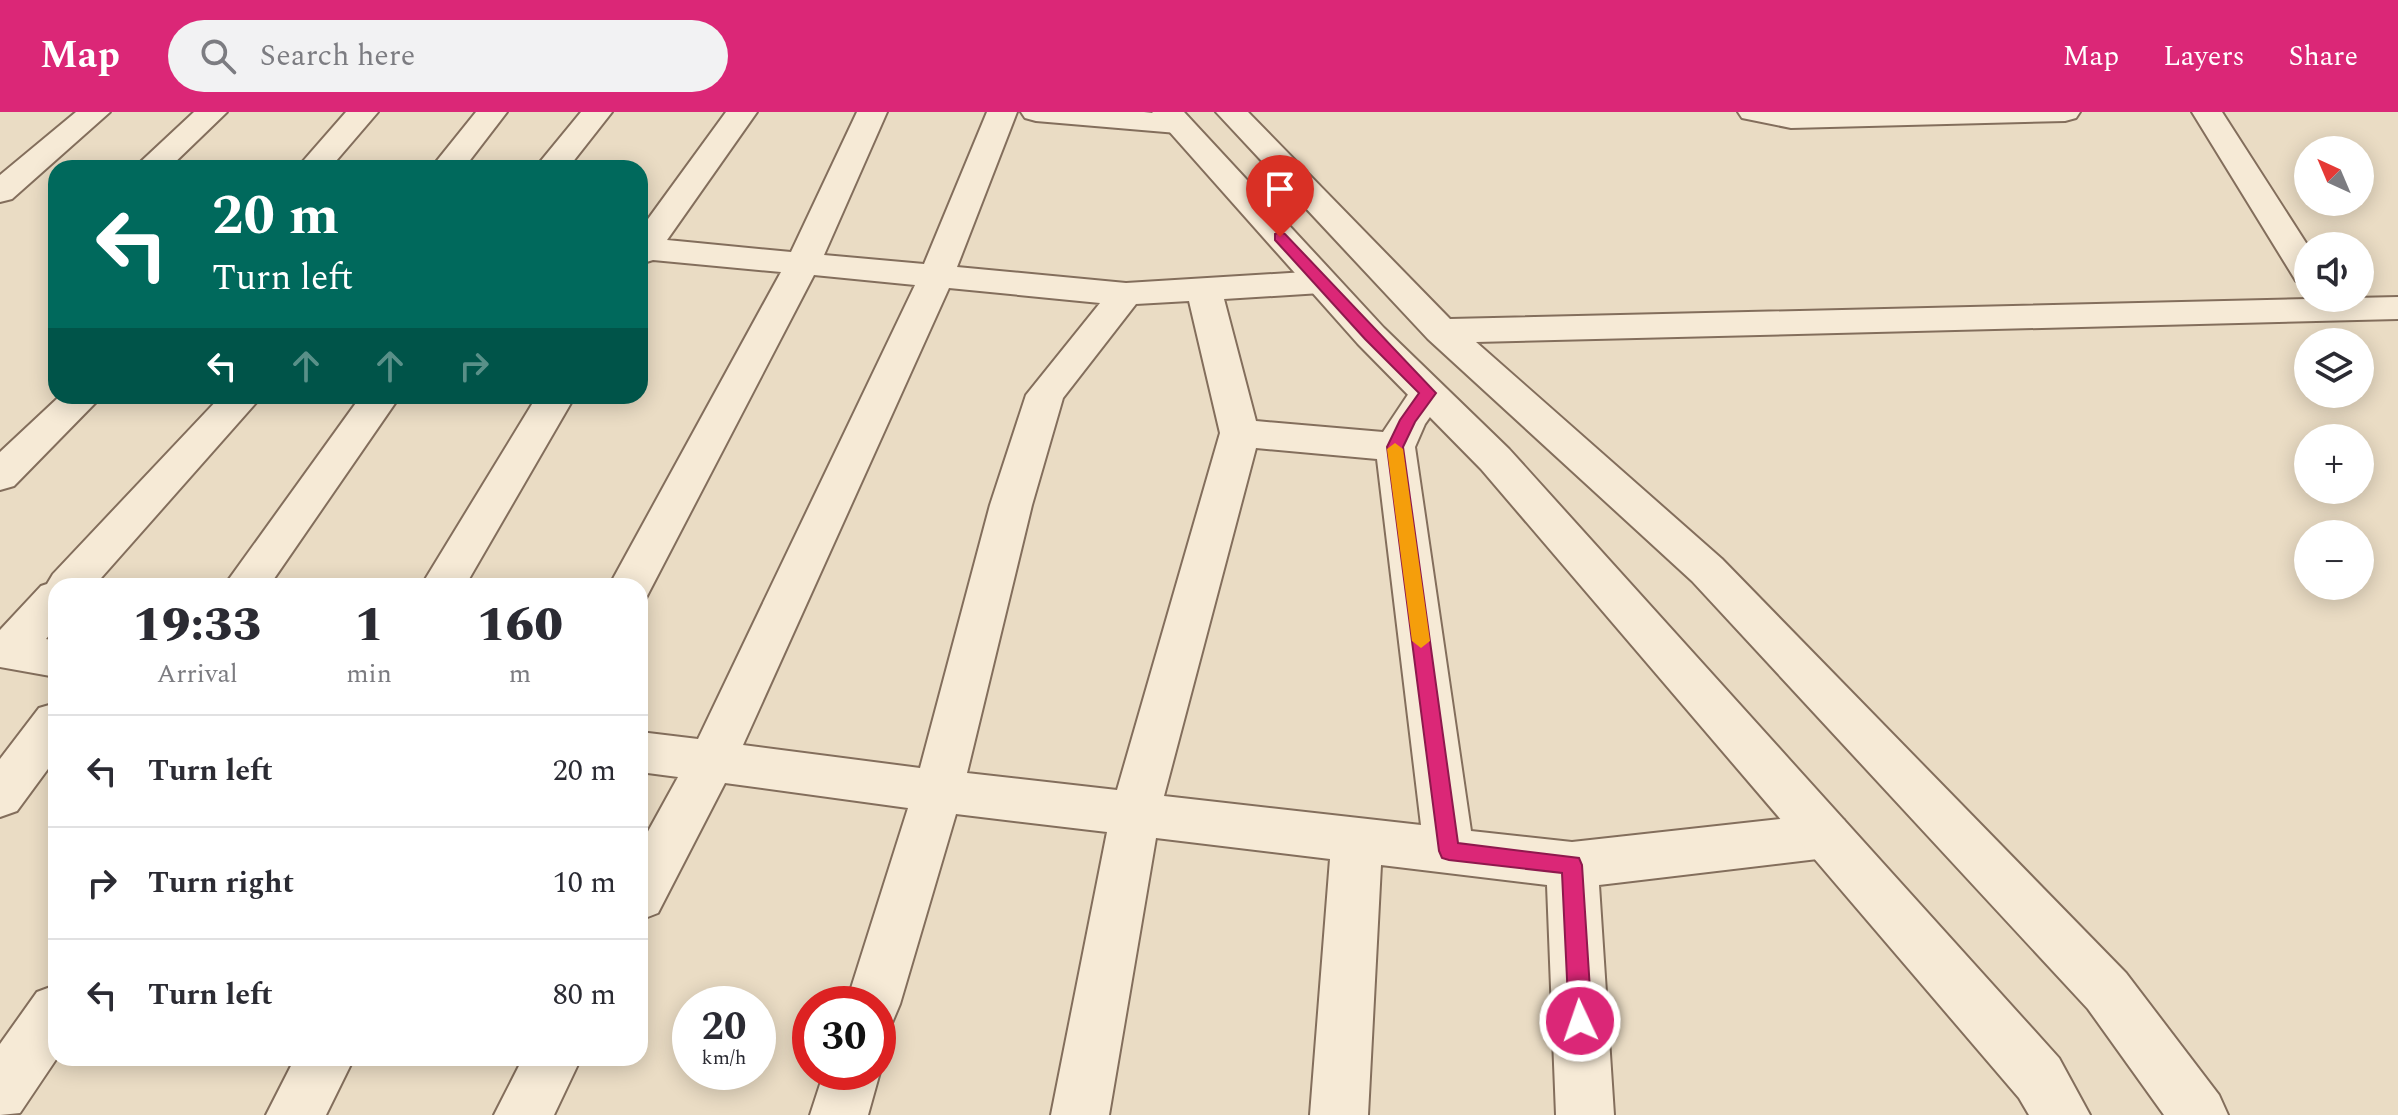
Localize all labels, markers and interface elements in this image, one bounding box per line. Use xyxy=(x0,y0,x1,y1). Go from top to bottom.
search box xyxy=(168,20,728,92)
text: Map xyxy=(40,27,120,85)
text: Search here xyxy=(260,33,415,79)
icon: search xyxy=(196,34,240,78)
text: Map xyxy=(2063,35,2119,78)
text: Layers xyxy=(2163,35,2245,78)
text: Share xyxy=(2289,35,2358,78)
north arrow xyxy=(2294,136,2374,216)
map controls xyxy=(2294,136,2374,600)
pin xyxy=(1246,155,1314,237)
icon: arrive xyxy=(1258,167,1302,211)
text: 20 m xyxy=(212,174,339,259)
icon: left xyxy=(80,192,184,296)
button: sound xyxy=(2294,232,2374,312)
text: Turn left xyxy=(212,251,353,306)
button: layers xyxy=(2294,328,2374,408)
icon: left xyxy=(200,344,244,388)
icon: ahead xyxy=(284,344,328,388)
icon: ahead xyxy=(368,344,412,388)
icon: right xyxy=(452,344,496,388)
button: + xyxy=(2294,424,2374,504)
button: − xyxy=(2294,520,2374,600)
text: 19:33 xyxy=(133,589,262,662)
text: 1 xyxy=(355,589,384,662)
text: 160 xyxy=(477,589,563,662)
text: Arrival xyxy=(157,654,238,694)
text: min xyxy=(346,654,392,694)
text: m xyxy=(509,654,531,694)
text: Turn left xyxy=(148,748,273,794)
text: 20 m xyxy=(553,748,616,794)
icon: left xyxy=(80,749,124,793)
text: Turn right xyxy=(148,860,294,906)
text: 10 m xyxy=(553,860,616,906)
icon: right xyxy=(80,861,124,905)
text: Turn left xyxy=(148,972,273,1018)
text: 80 m xyxy=(553,972,616,1018)
icon: left xyxy=(80,973,124,1017)
position arrow xyxy=(1538,979,1622,1063)
speed limit sign: 30 xyxy=(792,986,896,1090)
text: 20 xyxy=(702,997,746,1058)
text: km/h xyxy=(702,1043,747,1073)

